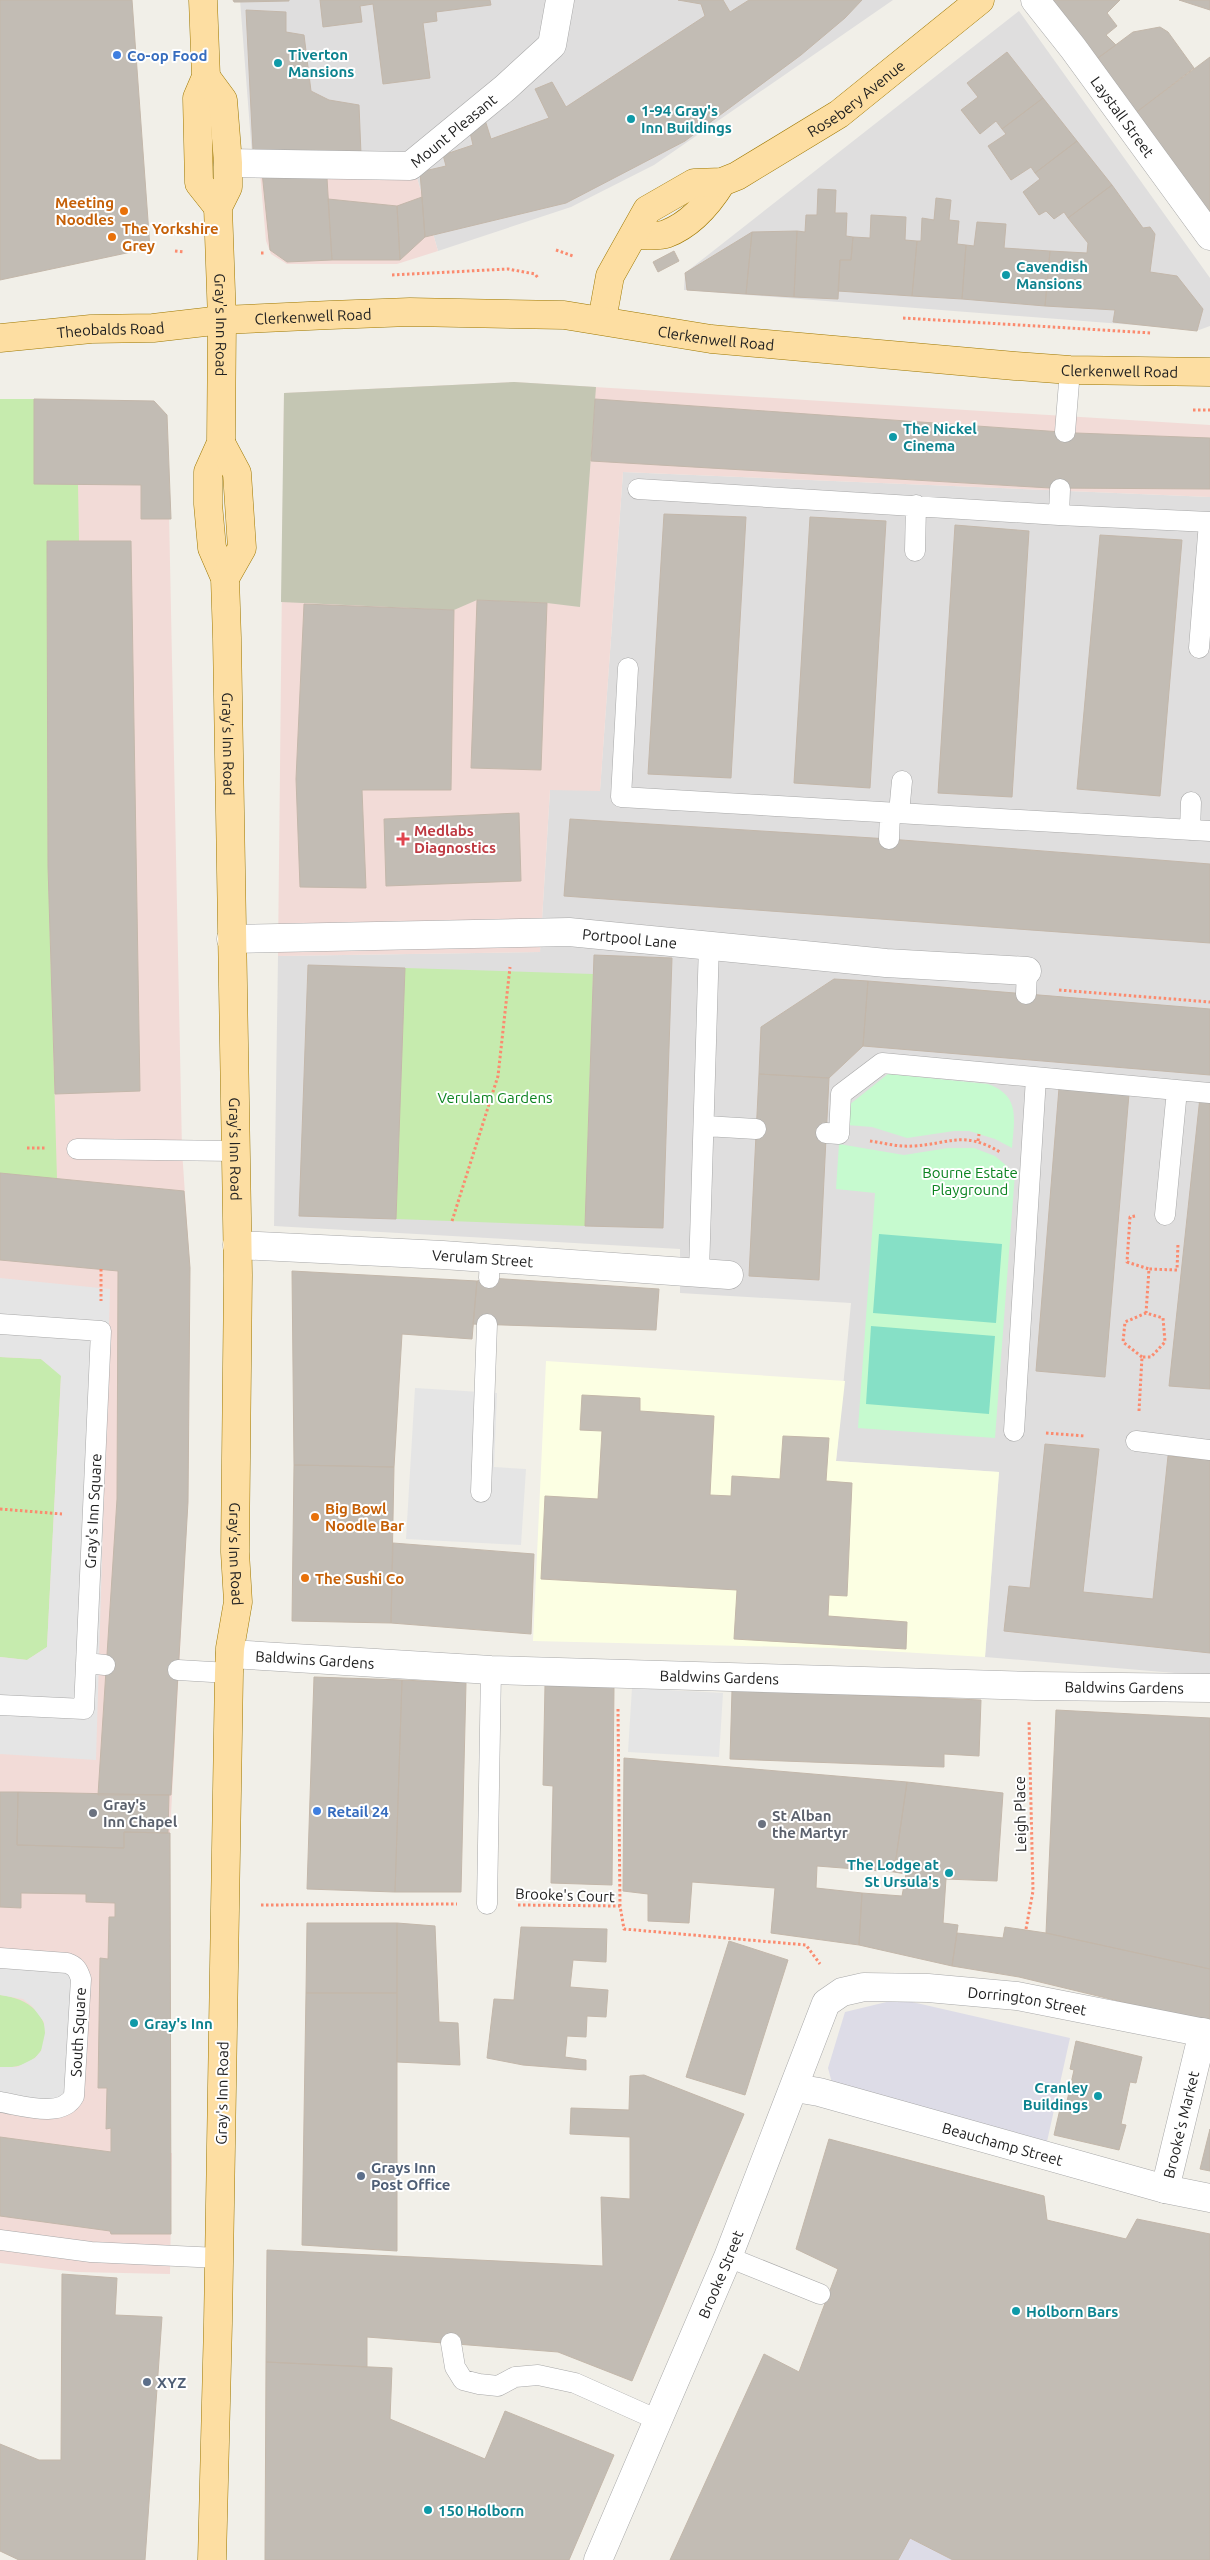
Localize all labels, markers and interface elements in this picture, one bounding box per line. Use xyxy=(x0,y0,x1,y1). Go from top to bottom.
place label: Tiverton Mansions xyxy=(288,46,354,80)
place label: Co-op Food xyxy=(127,47,208,64)
marker: Co-op Food xyxy=(111,49,123,61)
street label: Rosebery Avenue xyxy=(804,56,908,140)
marker: Tiverton Mansions xyxy=(272,57,284,69)
street label: Laystall Street xyxy=(1088,73,1158,160)
street label: Mount Pleasant xyxy=(407,90,500,171)
place label: 1-94 Gray's Inn Buildings xyxy=(641,102,732,136)
marker: 1-94 Gray's Inn Buildings xyxy=(625,113,637,125)
place label: Meeting Noodles xyxy=(55,194,114,228)
marker: Meeting Noodles xyxy=(118,205,130,217)
place label: The Yorkshire Grey xyxy=(122,220,219,254)
marker: The Yorkshire Grey xyxy=(106,231,118,243)
place label: Cavendish Mansions xyxy=(1016,258,1088,292)
marker: Cavendish Mansions xyxy=(1000,269,1012,281)
street label: Gray's Inn Road xyxy=(212,273,231,376)
street label: Clerkenwell Road xyxy=(254,305,372,327)
street label: Theobalds Road xyxy=(56,318,165,341)
street label: Clerkenwell Road xyxy=(657,322,775,353)
street label: Clerkenwell Road xyxy=(1060,361,1178,380)
place label: The Nickel Cinema xyxy=(903,420,977,454)
marker: The Nickel Cinema xyxy=(887,431,899,443)
street label: Gray's Inn Road xyxy=(219,692,238,796)
place label: Medlabs Diagnostics xyxy=(414,822,496,856)
marker: Medlabs Diagnostics xyxy=(396,832,410,846)
street label: Portpool Lane xyxy=(581,925,678,951)
park label: Verulam Gardens xyxy=(437,1089,553,1106)
street label: Gray's Inn Road xyxy=(226,1097,245,1201)
park label: Bourne Estate Playground xyxy=(922,1164,1018,1198)
street label: Verulam Street xyxy=(432,1246,534,1270)
street label: Gray's Inn Square xyxy=(81,1453,105,1569)
place label: Big Bowl Noodle Bar xyxy=(325,1500,405,1534)
street label: Gray's Inn Road xyxy=(226,1502,247,1606)
marker: Big Bowl Noodle Bar xyxy=(309,1511,321,1523)
place label: The Sushi Co xyxy=(315,1570,404,1587)
marker: The Sushi Co xyxy=(299,1572,311,1584)
street label: Baldwins Gardens xyxy=(255,1647,375,1671)
street label: Baldwins Gardens xyxy=(660,1666,779,1687)
street label: Baldwins Gardens xyxy=(1065,1678,1184,1696)
street label: Leigh Place xyxy=(1011,1776,1029,1852)
place label: Gray's Inn Chapel xyxy=(103,1796,178,1830)
place label: Retail 24 xyxy=(327,1803,389,1820)
marker: Retail 24 xyxy=(311,1805,323,1817)
marker: Gray's Inn Chapel xyxy=(87,1807,99,1819)
place label: St Alban the Martyr xyxy=(772,1807,849,1841)
marker: St Alban the Martyr xyxy=(756,1818,768,1830)
place label: The Lodge at St Ursula's xyxy=(847,1856,940,1890)
marker: The Lodge at St Ursula's xyxy=(943,1867,955,1879)
street label: Brooke's Court xyxy=(515,1885,615,1905)
street label: Dorrington Street xyxy=(967,1983,1088,2018)
street label: South Square xyxy=(67,1987,89,2077)
place label: Gray's Inn xyxy=(144,2015,213,2032)
marker: Gray's Inn xyxy=(128,2017,140,2029)
street label: Gray's Inn Road xyxy=(213,2041,231,2145)
street label: Brooke's Market xyxy=(1159,2069,1202,2180)
place label: Cranley Buildings xyxy=(1023,2079,1088,2113)
marker: Cranley Buildings xyxy=(1092,2090,1104,2102)
street label: Beauchamp Street xyxy=(940,2118,1065,2168)
place label: Grays Inn Post Office xyxy=(371,2159,450,2193)
marker: Grays Inn Post Office xyxy=(355,2170,367,2182)
street label: Brooke Street xyxy=(694,2228,746,2321)
place label: Holborn Bars xyxy=(1026,2303,1118,2320)
marker: Holborn Bars xyxy=(1010,2305,1022,2317)
place label: XYZ xyxy=(157,2374,186,2391)
marker: XYZ xyxy=(141,2376,153,2388)
place label: 150 Holborn xyxy=(438,2502,524,2519)
marker: 150 Holborn xyxy=(422,2504,434,2516)

